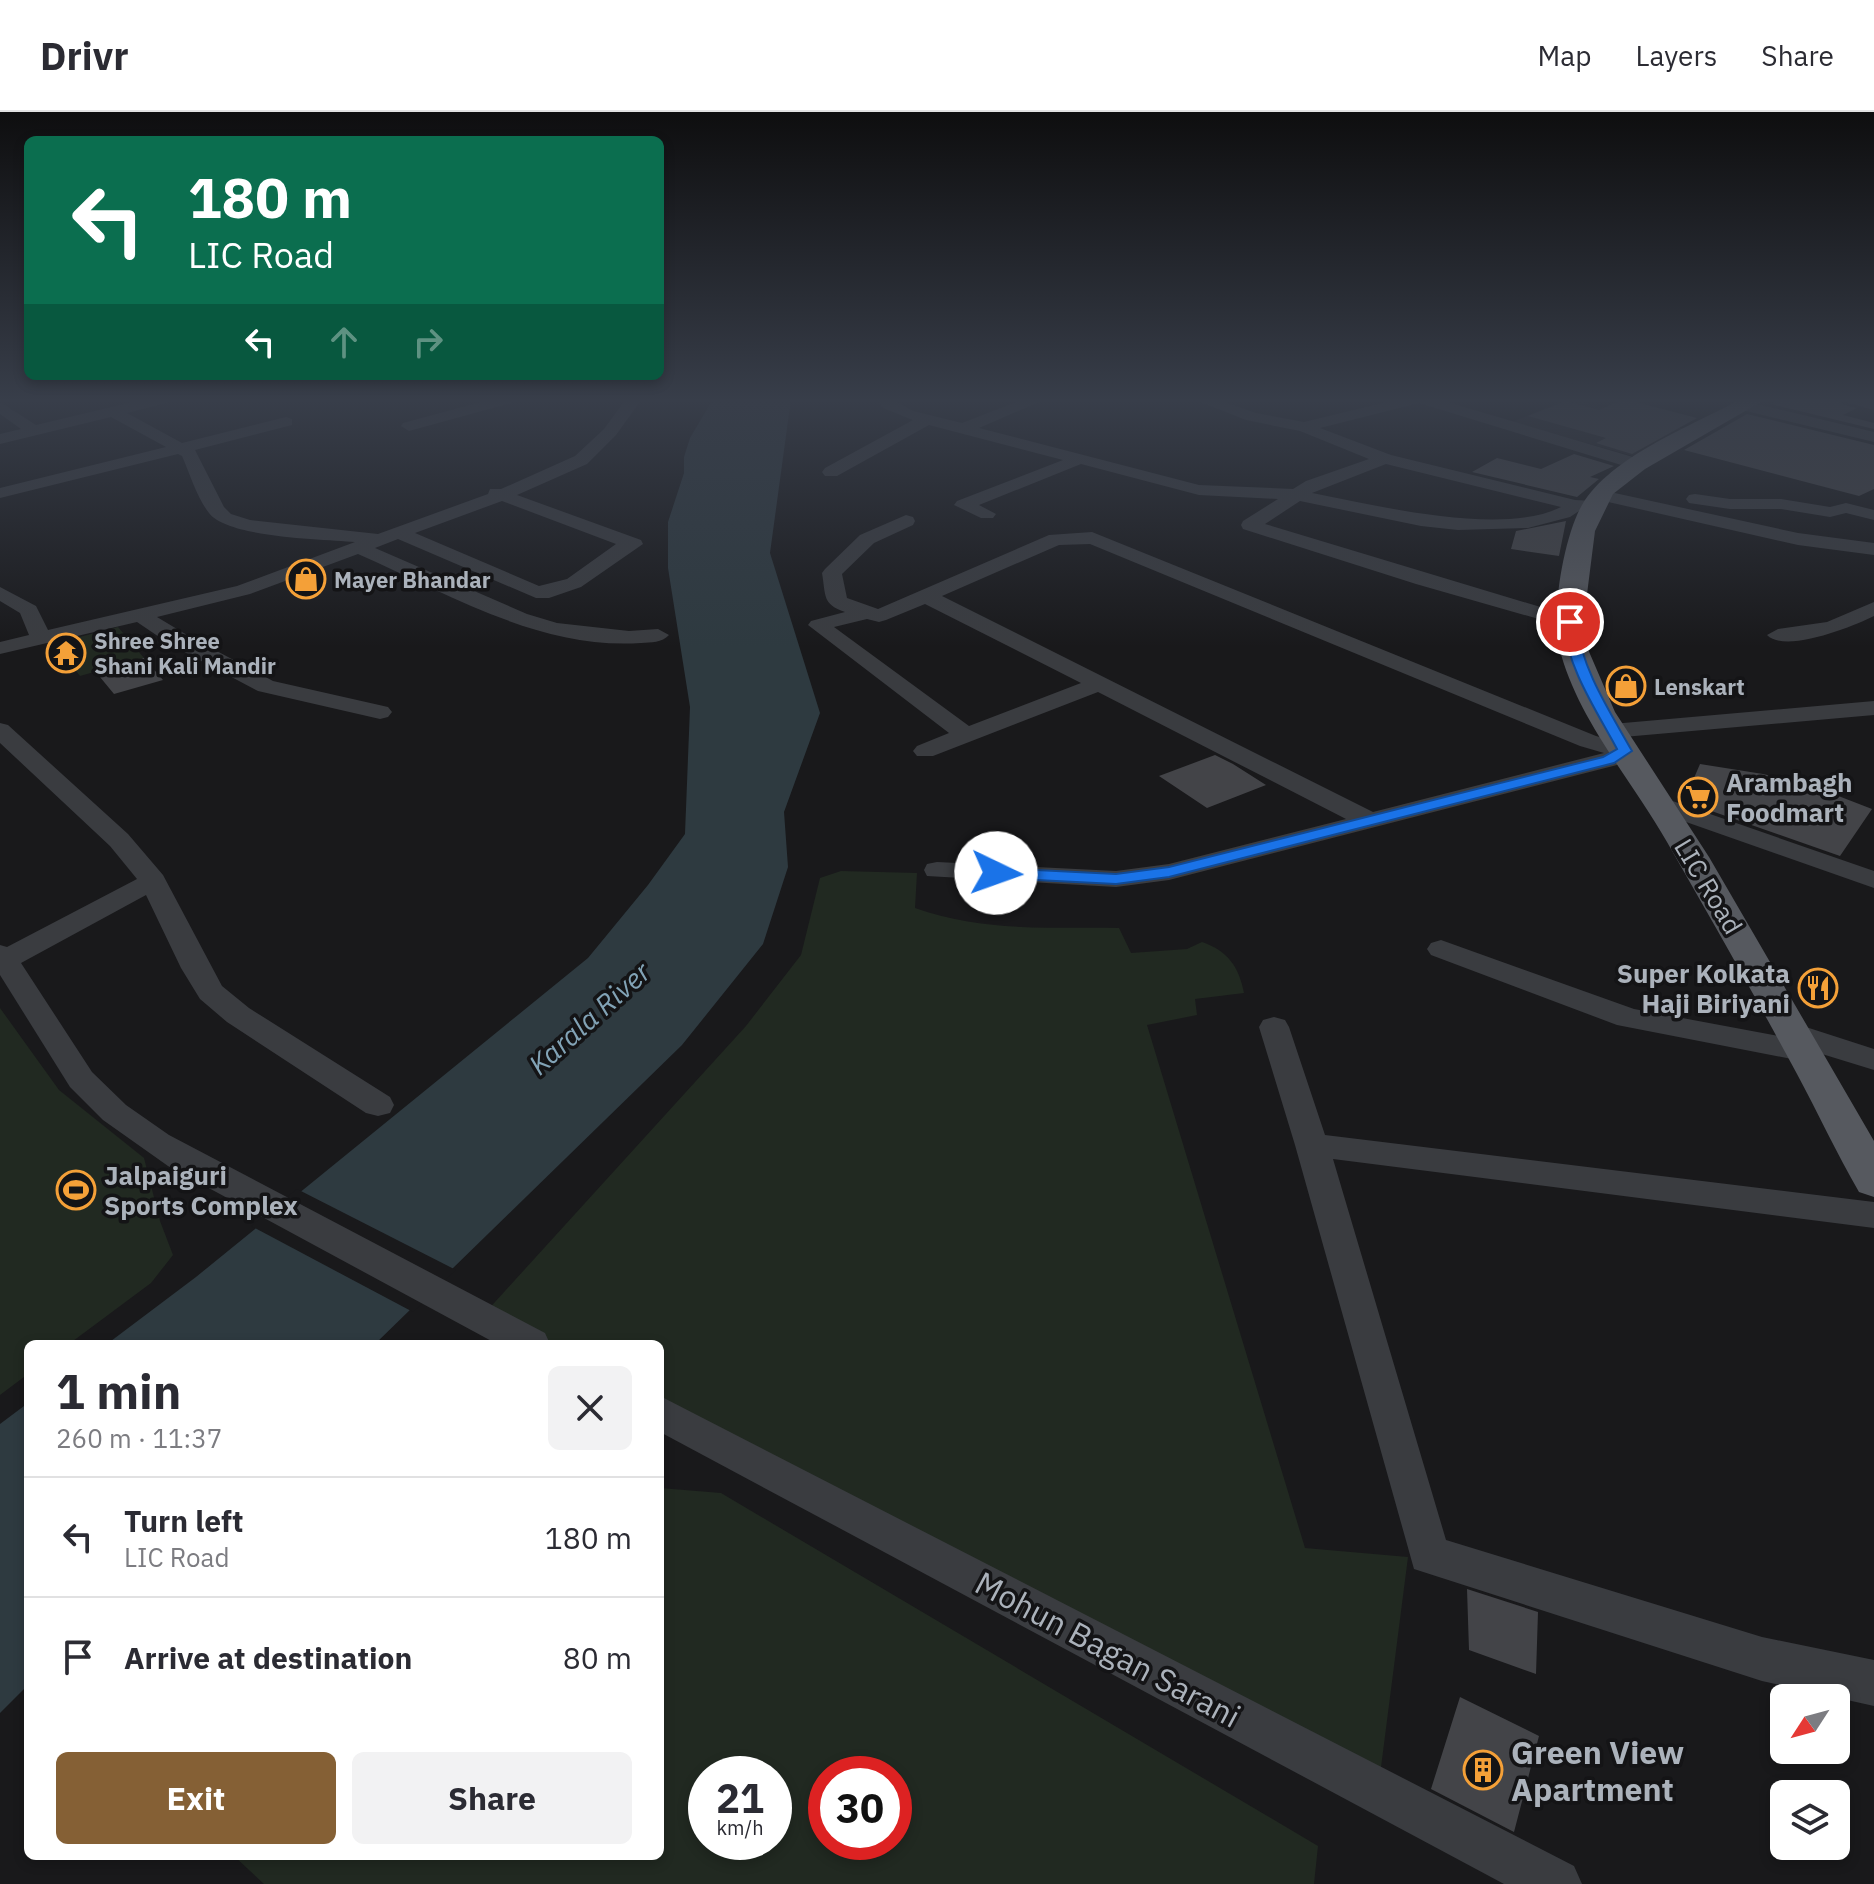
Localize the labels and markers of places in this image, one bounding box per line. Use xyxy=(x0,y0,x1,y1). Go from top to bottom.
shop icon: Mayer Bhandar xyxy=(285,558,327,600)
place label: Mayer Bhandar xyxy=(334,565,491,594)
pin xyxy=(1536,588,1604,656)
place label: Shree Shree Shani Kali Mandir xyxy=(94,626,276,680)
temple icon: Shree Shree Shani Kali Mandir xyxy=(45,632,87,674)
shop icon: Lenskart xyxy=(1605,665,1647,707)
place label: Lenskart xyxy=(1654,672,1745,701)
place label: Arambagh Foodmart xyxy=(1726,765,1852,829)
supermarket icon: Arambagh Foodmart xyxy=(1677,776,1719,818)
place label: Super Kolkata Haji Biriyani xyxy=(1617,956,1790,1020)
restaurant icon: Super Kolkata Haji Biriyani xyxy=(1797,967,1839,1009)
place label: Jalpaiguri Sports Complex xyxy=(104,1158,298,1222)
sports icon: Jalpaiguri Sports Complex xyxy=(55,1169,97,1211)
place label: Green View Apartment xyxy=(1511,1731,1684,1810)
building icon: Green View Apartment xyxy=(1462,1749,1504,1791)

